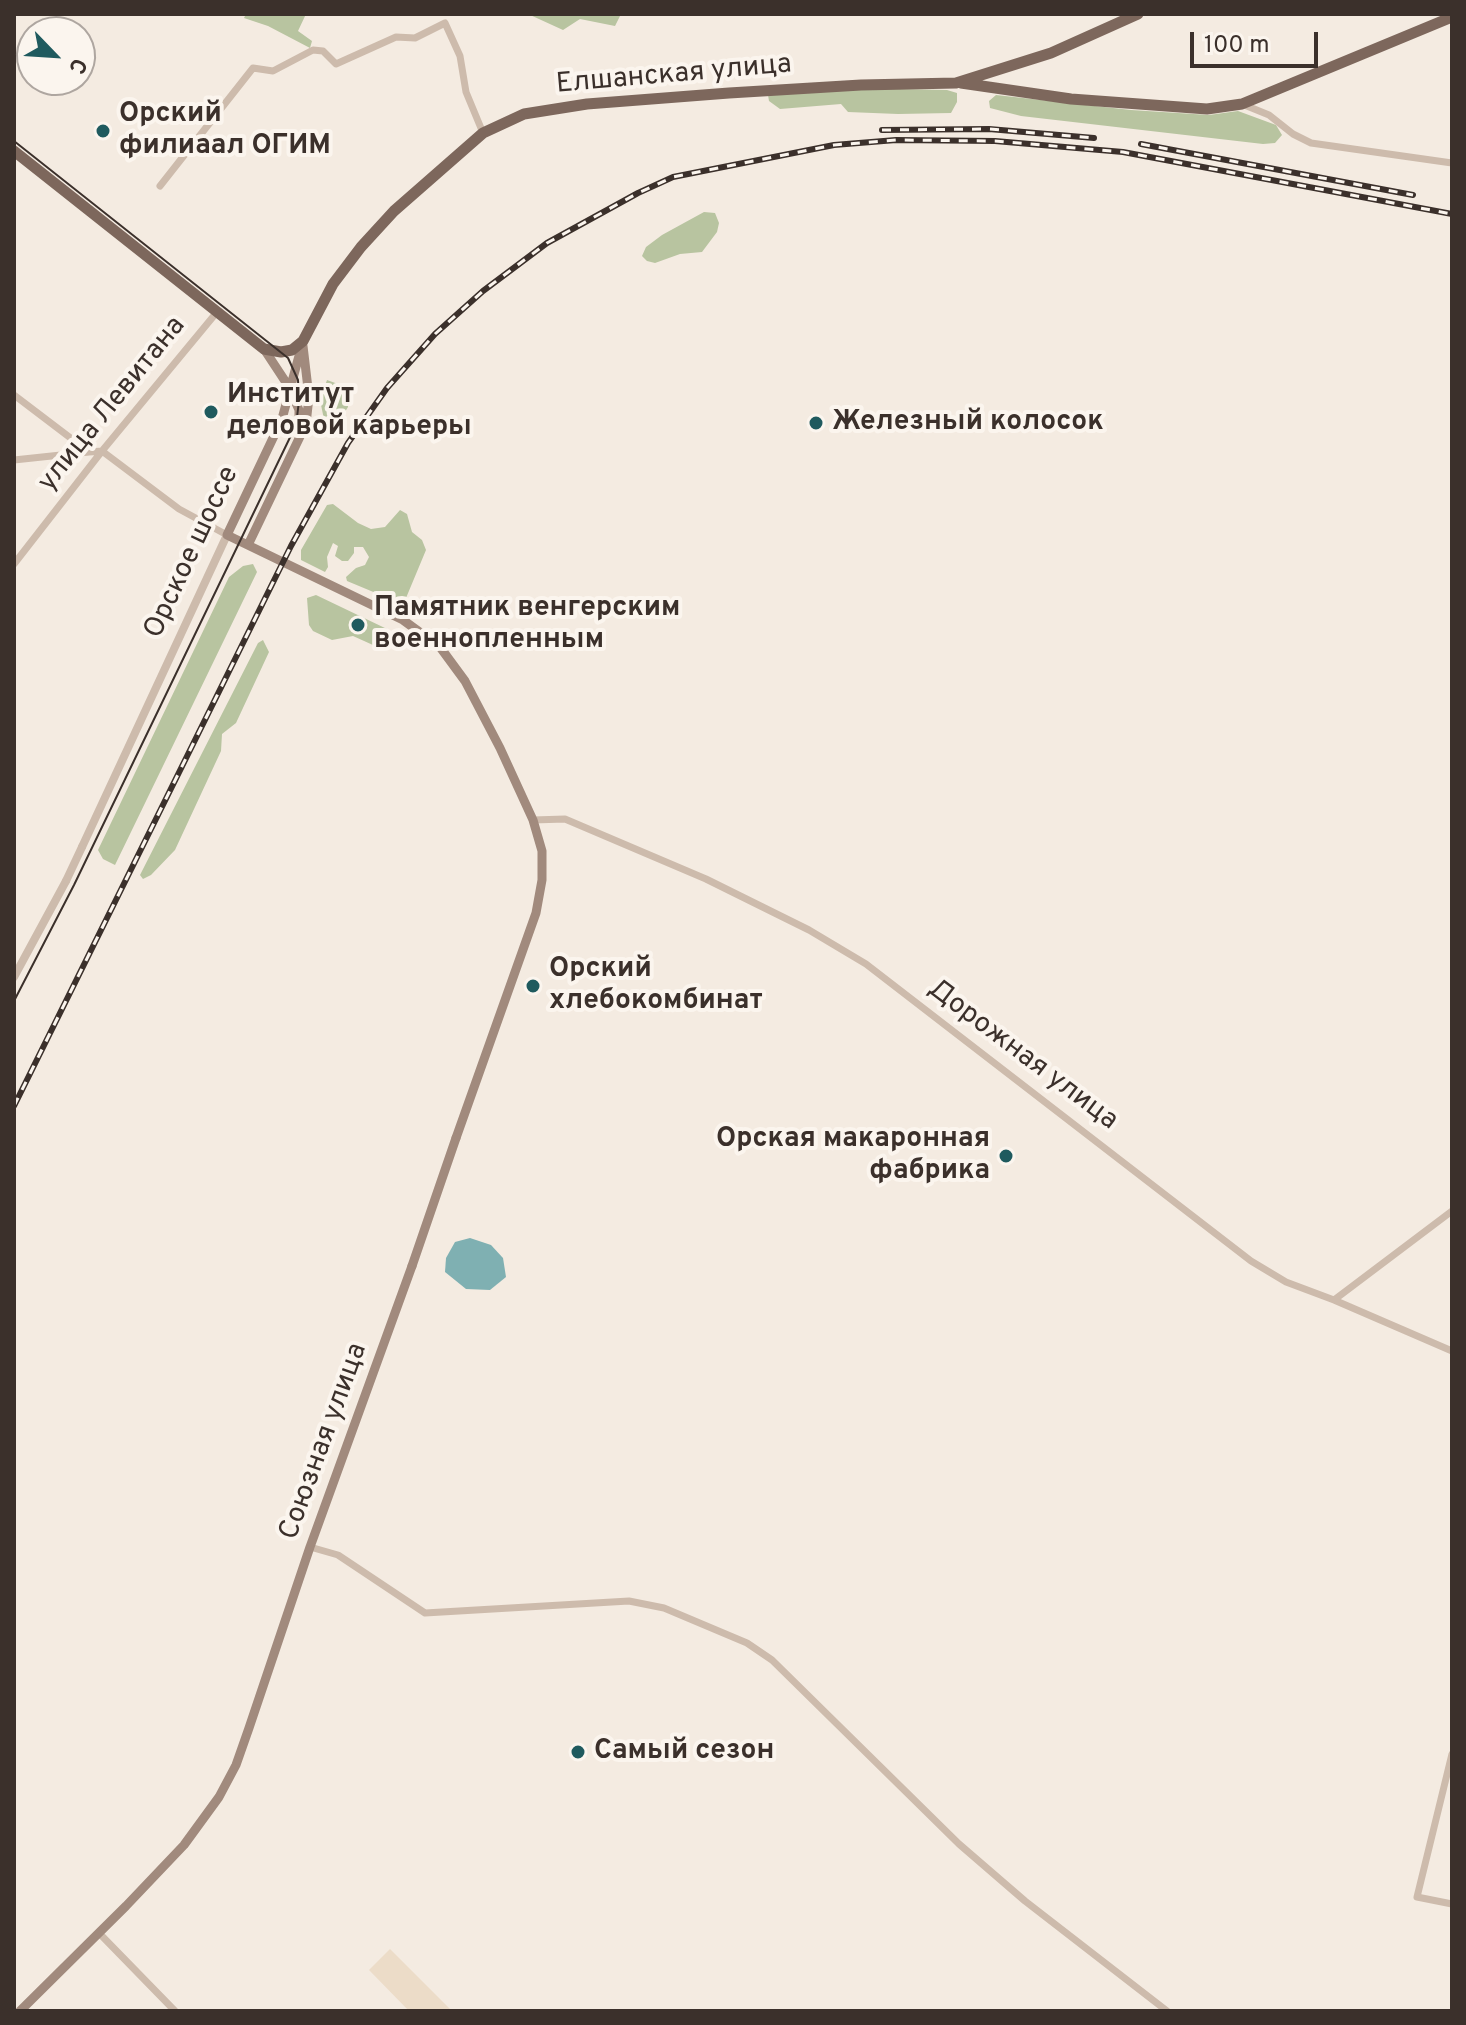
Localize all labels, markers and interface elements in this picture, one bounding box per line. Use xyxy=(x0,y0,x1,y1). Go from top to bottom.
north arrow xyxy=(16,16,96,96)
scale bar xyxy=(1194,16,1322,66)
text: 100 m xyxy=(1204,31,1270,61)
street label: Елшанская улица xyxy=(555,49,793,103)
text: С xyxy=(61,53,92,78)
place label: Орский филиаал ОГИМ xyxy=(119,98,331,164)
marker: Орский филиаал ОГИМ xyxy=(94,122,112,140)
street label: улица Левитана xyxy=(32,311,194,499)
place label: Институт деловой карьеры xyxy=(227,379,472,445)
marker: Институт деловой карьеры xyxy=(202,403,220,421)
place label: Железный колосок xyxy=(832,406,1104,440)
marker: Железный колосок xyxy=(807,414,825,432)
street label: Орское шоссе xyxy=(138,462,248,644)
place label: Памятник венгерским военнопленным xyxy=(374,592,681,658)
marker: Памятник венгерским военнопленным xyxy=(349,616,367,634)
place label: Орский хлебокомбинат xyxy=(549,953,763,1019)
street label: Дорожная улица xyxy=(920,973,1124,1139)
marker: Орский хлебокомбинат xyxy=(524,977,542,995)
place label: Орская макаронная фабрика xyxy=(716,1123,990,1189)
marker: Орская макаронная фабрика xyxy=(997,1147,1015,1165)
street label: Союзная улица xyxy=(274,1339,376,1545)
place label: Самый сезон xyxy=(594,1735,774,1769)
marker: Самый сезон xyxy=(569,1743,587,1761)

